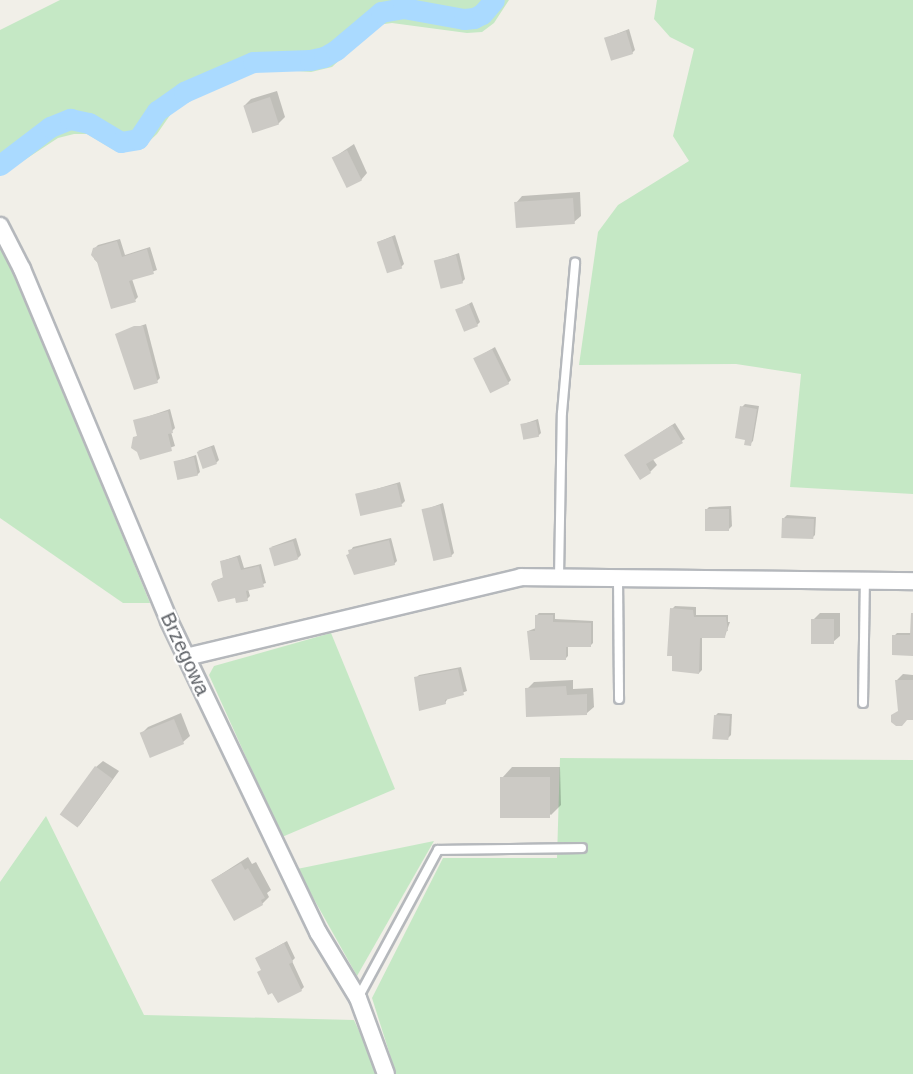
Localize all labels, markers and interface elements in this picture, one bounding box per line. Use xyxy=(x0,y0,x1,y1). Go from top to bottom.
street label: Brzegowa xyxy=(155,609,215,699)

